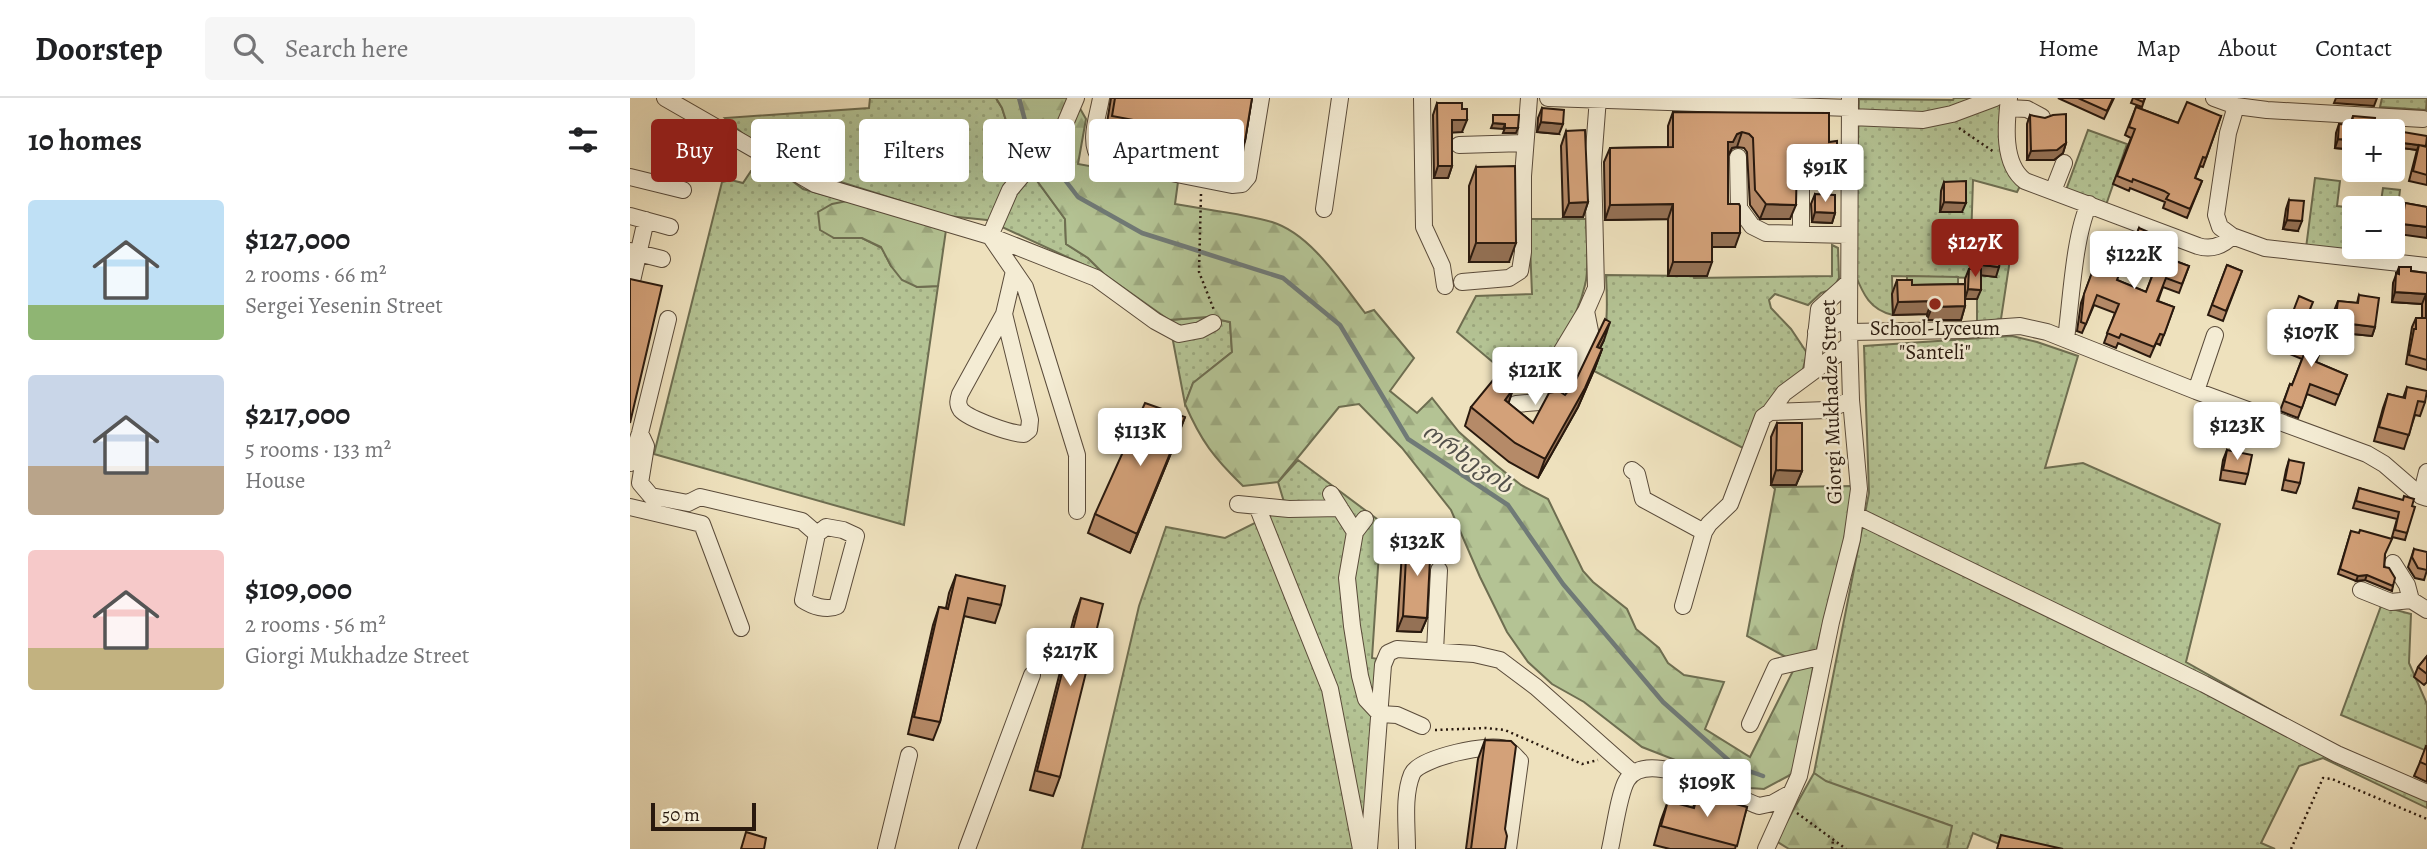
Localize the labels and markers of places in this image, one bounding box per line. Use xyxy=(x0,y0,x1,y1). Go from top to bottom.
pin: $91K xyxy=(1784,144,1866,204)
pin: $127K xyxy=(1926,220,2024,279)
pin: $122K xyxy=(2085,232,2183,291)
marker: School-Lyceum "Santeli" xyxy=(1927,296,1943,312)
pin: $107K xyxy=(2262,310,2360,369)
place label: School-Lyceum "Santeli" xyxy=(1870,314,2000,366)
pin: $121K xyxy=(1486,348,1584,407)
pin: $123K xyxy=(2188,402,2286,462)
pin: $113K xyxy=(1091,408,1189,468)
pin: $132K xyxy=(1368,518,1466,578)
pin: $217K xyxy=(1021,628,1119,688)
pin: $109K xyxy=(1658,760,1756,819)

